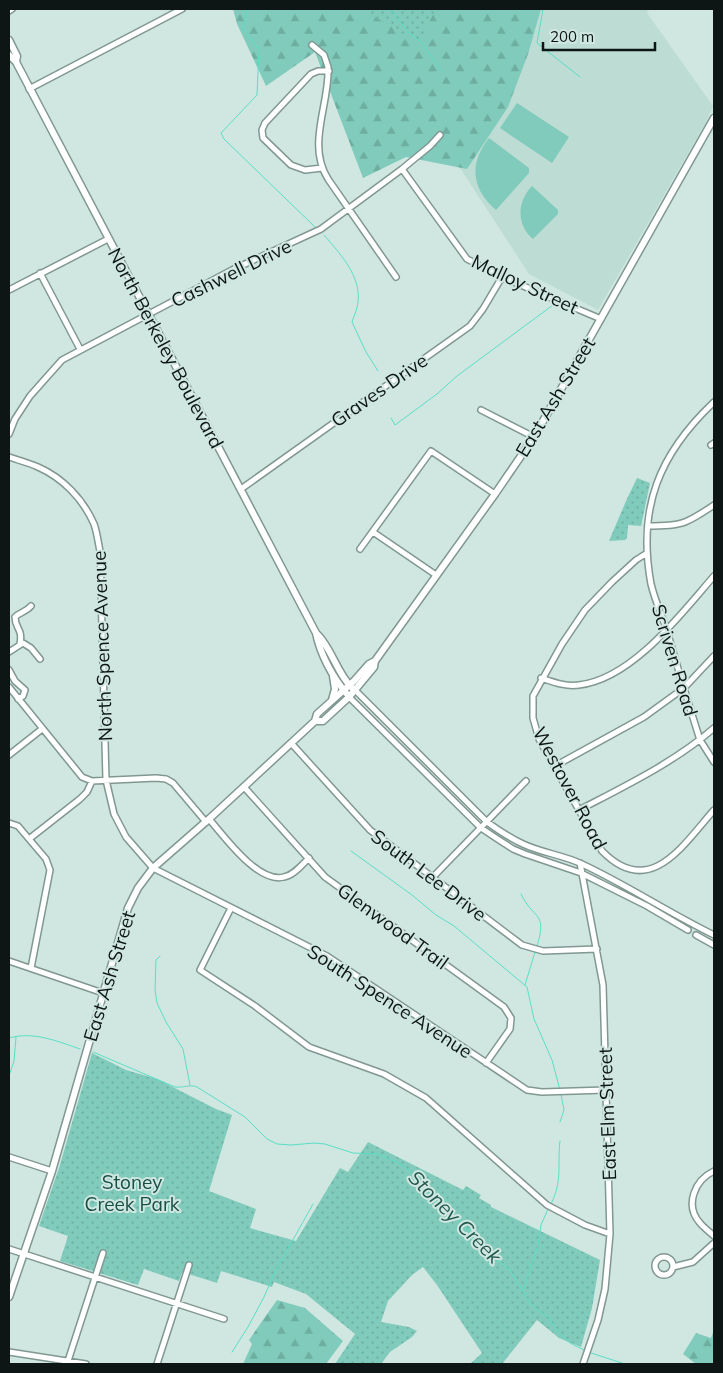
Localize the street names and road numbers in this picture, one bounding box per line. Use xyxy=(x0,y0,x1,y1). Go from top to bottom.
street label: Cashwell Drive xyxy=(167,233,295,313)
street label: North Berkeley Boulevard xyxy=(103,243,229,453)
street label: Malloy Street xyxy=(468,249,583,319)
street label: East Ash Street xyxy=(510,333,600,461)
street label: Graves Drive xyxy=(326,348,432,432)
street label: North Spence Avenue xyxy=(87,550,117,742)
street label: Scriven Road xyxy=(647,601,703,719)
street label: Westover Road xyxy=(528,722,612,854)
street label: South Lee Drive xyxy=(367,824,491,926)
street label: Glenwood Trail xyxy=(333,878,453,974)
street label: East Ash Street xyxy=(78,907,140,1044)
street label: South Spence Avenue xyxy=(303,939,477,1063)
street label: East Elm Street xyxy=(593,1047,621,1181)

